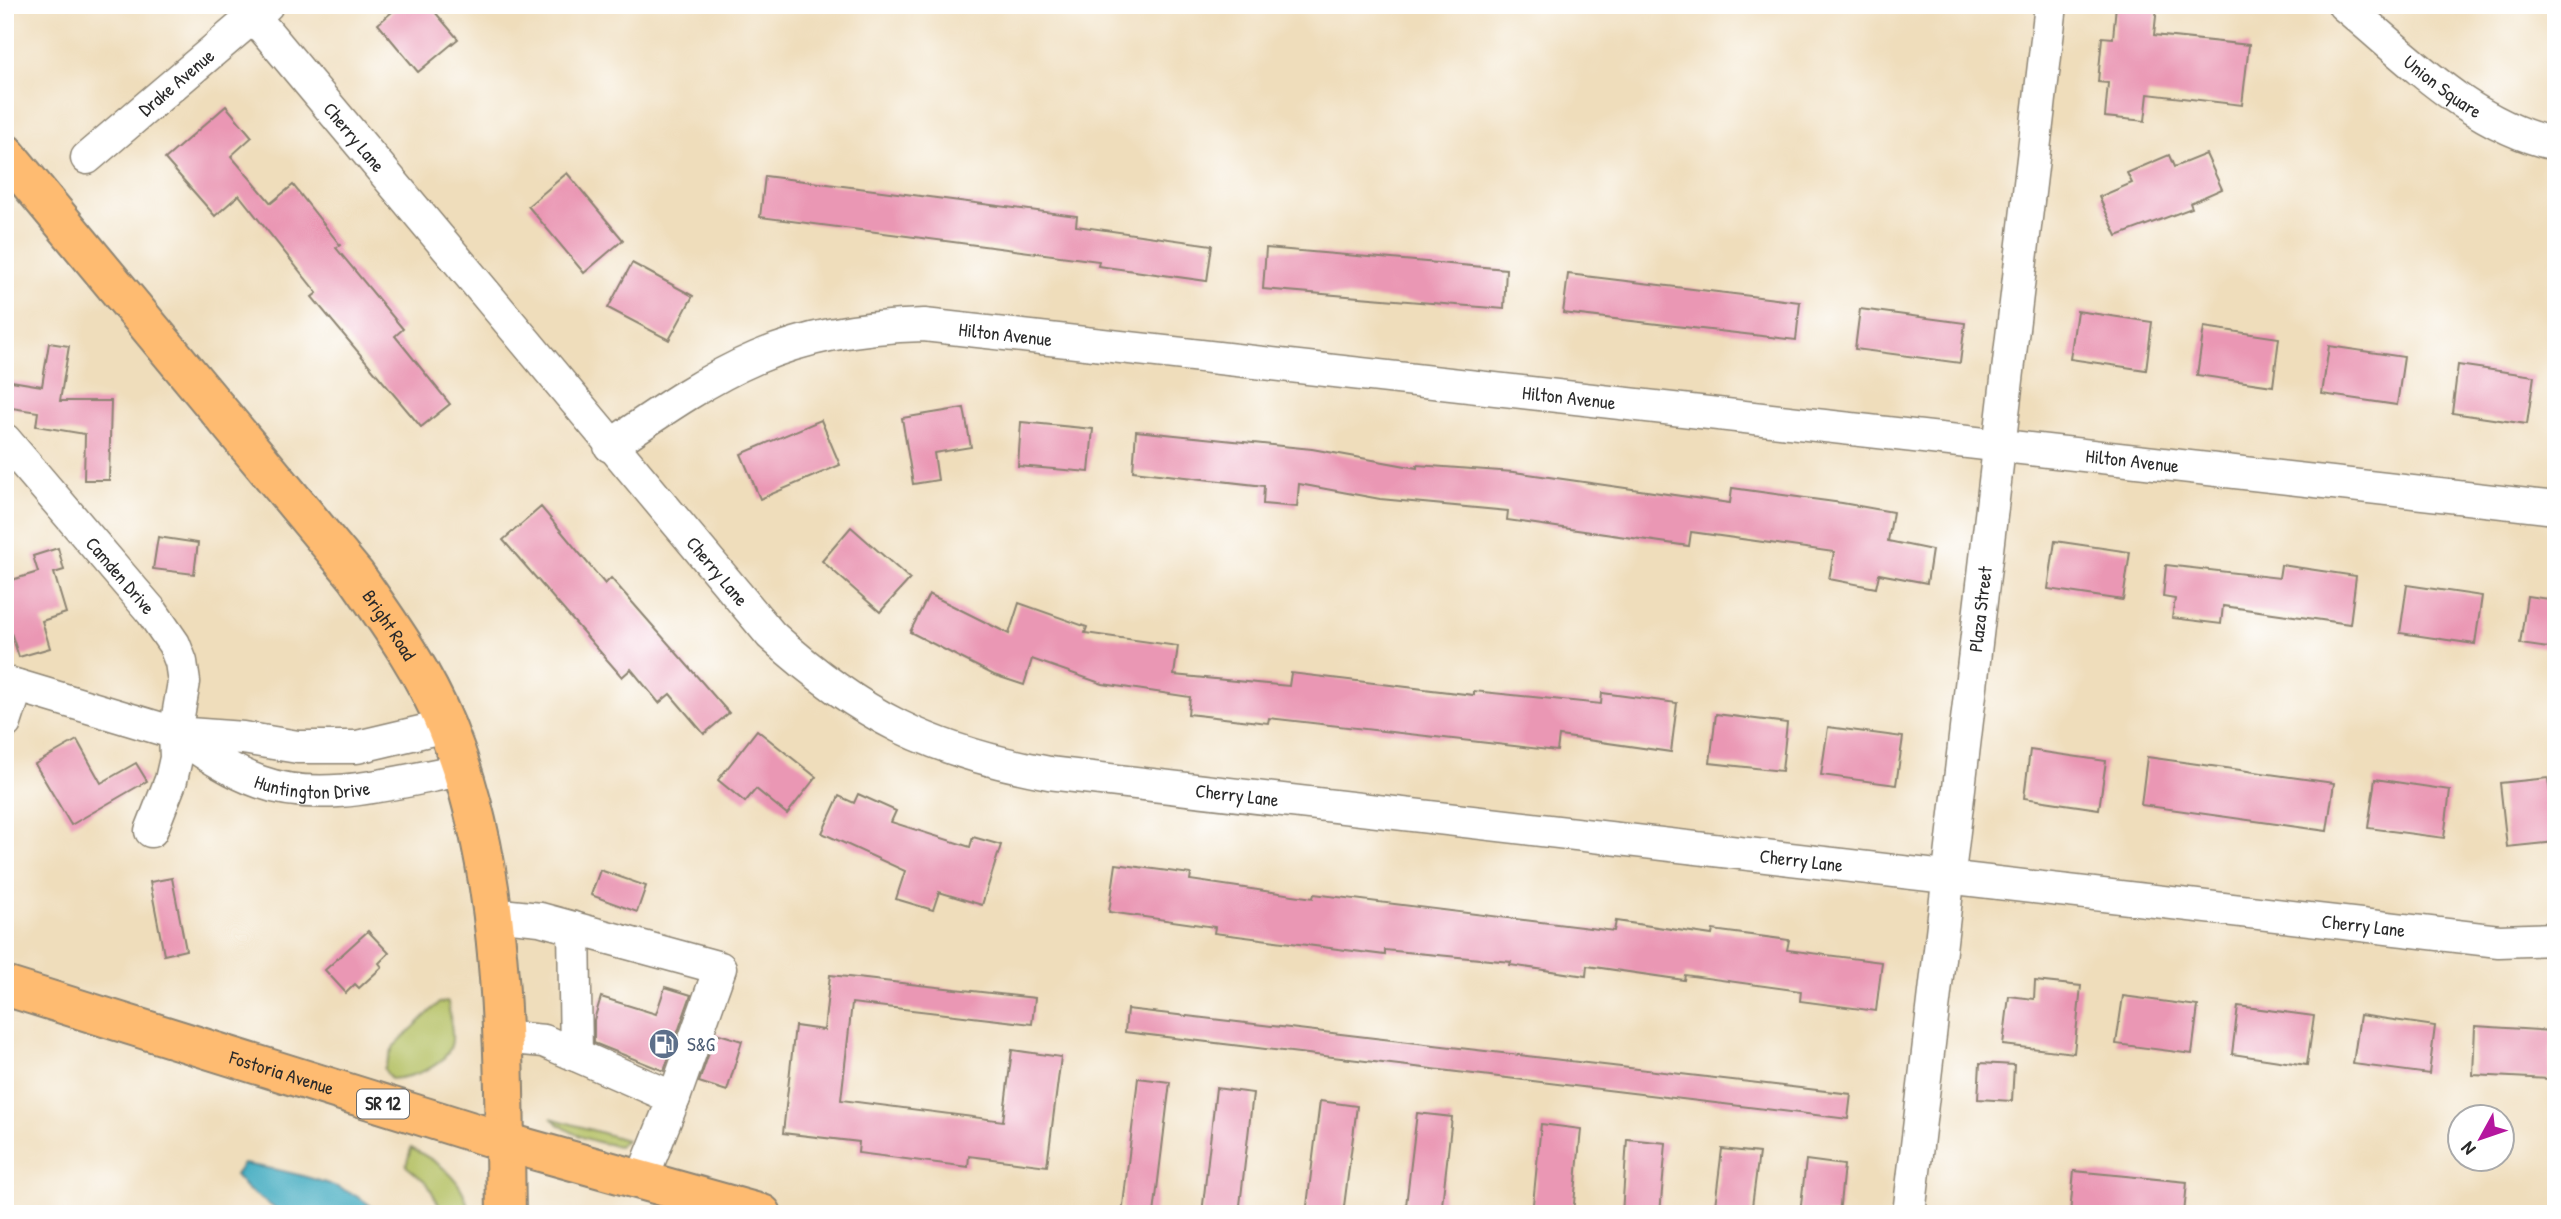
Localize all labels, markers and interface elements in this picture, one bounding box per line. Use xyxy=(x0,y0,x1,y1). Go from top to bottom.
street label: Drake Avenue xyxy=(133,42,220,122)
street label: Union Square xyxy=(2398,49,2487,124)
street label: Cherry Lane xyxy=(318,96,391,178)
street label: Hilton Avenue xyxy=(957,316,1054,352)
street label: Hilton Avenue xyxy=(1521,379,1617,416)
street label: Hilton Avenue xyxy=(2084,442,2181,479)
street label: Camden Drive xyxy=(80,531,162,620)
street label: Cherry Lane xyxy=(681,531,755,612)
street label: Plaza Street xyxy=(1962,565,1998,653)
street label: Bright Road xyxy=(356,584,423,666)
street label: Huntington Drive xyxy=(251,768,372,805)
street label: Cherry Lane xyxy=(1194,777,1281,813)
street label: Cherry Lane xyxy=(1758,842,1845,878)
street label: Cherry Lane xyxy=(2320,908,2407,943)
fuel station icon: S&G xyxy=(647,1027,681,1061)
place label: S&G xyxy=(687,1031,715,1057)
street label: Fostoria Avenue xyxy=(225,1044,338,1101)
road number: SR 12 xyxy=(357,1090,409,1119)
north arrow xyxy=(2446,1104,2516,1174)
text: N xyxy=(2455,1137,2481,1161)

